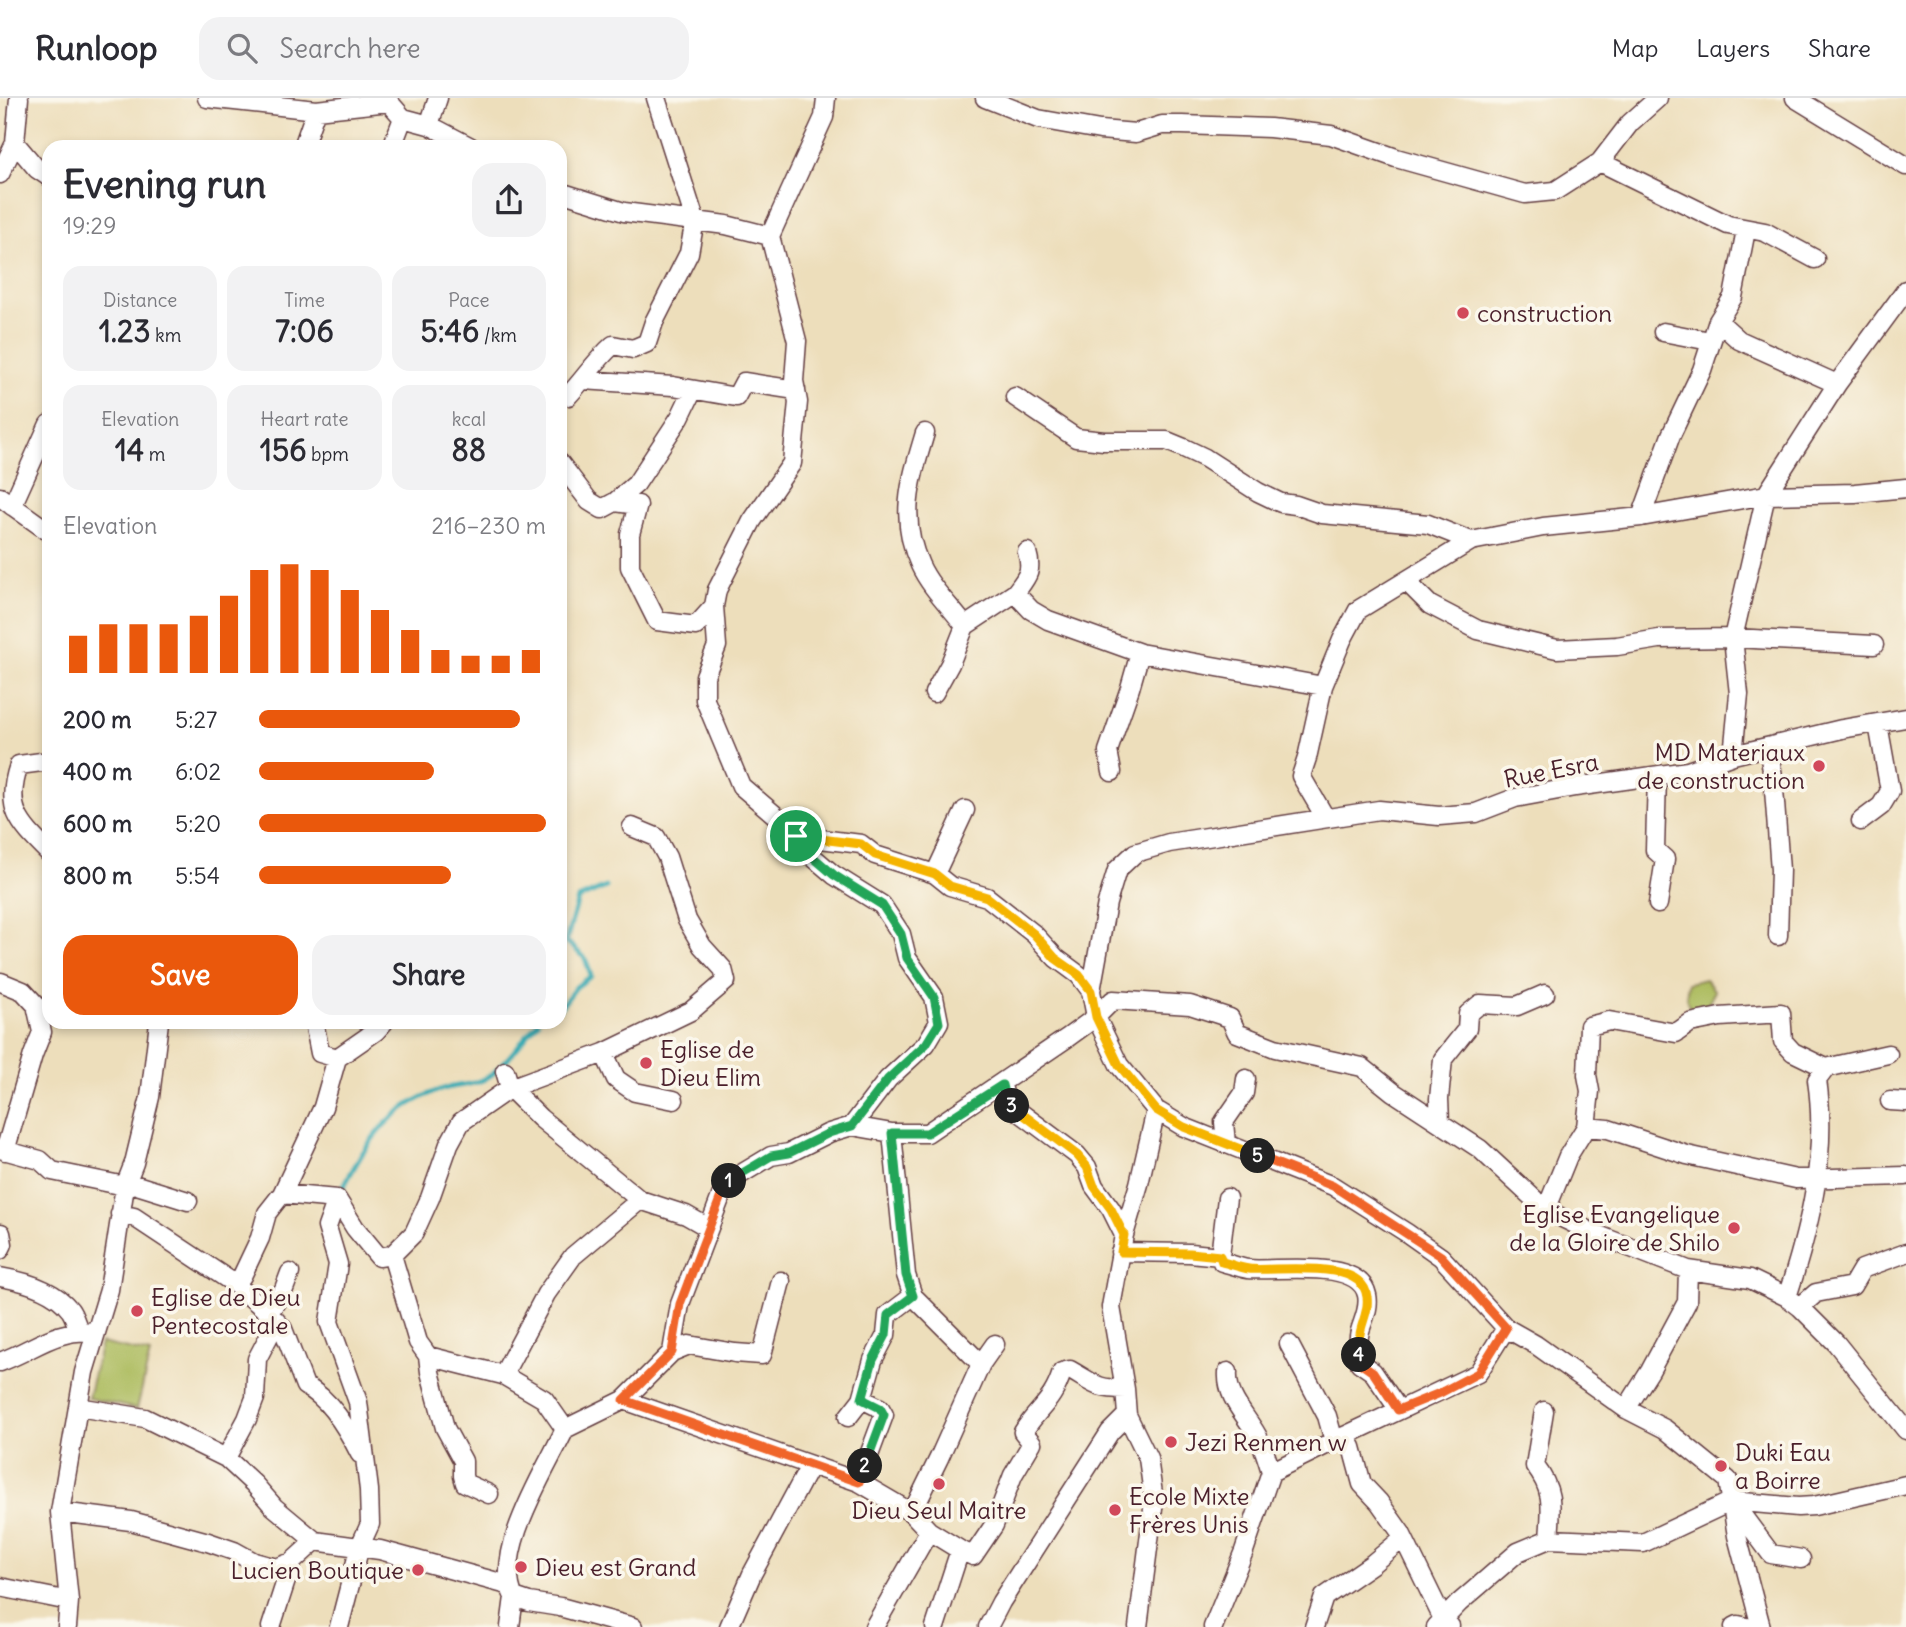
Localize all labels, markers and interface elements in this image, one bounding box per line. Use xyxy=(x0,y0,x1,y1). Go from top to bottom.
search box xyxy=(199,17,689,80)
text: Runloop xyxy=(35,27,157,69)
icon: search xyxy=(223,29,261,67)
text: Search here xyxy=(279,32,420,65)
text: Map xyxy=(1612,33,1658,63)
text: Layers xyxy=(1696,33,1770,63)
text: Share xyxy=(1808,33,1871,63)
text: Evening run xyxy=(63,161,266,208)
button: share xyxy=(472,163,546,237)
text: 19:29 xyxy=(63,211,116,240)
text: Distance xyxy=(103,288,177,312)
text: Time xyxy=(284,288,325,312)
text: Pace xyxy=(448,288,489,312)
place label: construction xyxy=(1477,298,1612,328)
marker: construction xyxy=(1455,305,1471,321)
text: 1.23 xyxy=(99,312,151,350)
text: 7:06 xyxy=(275,312,334,350)
text: 5:46 xyxy=(421,312,479,350)
text: km xyxy=(151,323,181,347)
text: /km xyxy=(479,323,517,347)
text: Elevation xyxy=(101,407,179,431)
text: Heart rate xyxy=(260,407,349,431)
text: kcal xyxy=(452,407,486,431)
text: 14 xyxy=(115,431,144,469)
text: 156 xyxy=(260,431,306,469)
text: 88 xyxy=(452,431,486,469)
text: m xyxy=(144,442,165,466)
text: bpm xyxy=(306,442,349,466)
text: Elevation xyxy=(63,511,157,540)
text: 216–230 m xyxy=(431,511,546,540)
text: 200 m xyxy=(63,705,132,734)
text: 5:27 xyxy=(175,705,217,734)
place label: MD Materiaux de construction xyxy=(1637,737,1805,795)
street label: Rue Esra xyxy=(1501,746,1601,794)
text: 400 m xyxy=(63,757,132,786)
text: 6:02 xyxy=(175,757,221,786)
marker: MD Materiaux de construction xyxy=(1811,758,1827,774)
pin xyxy=(766,806,826,866)
text: 600 m xyxy=(63,809,132,838)
text: 5:20 xyxy=(175,809,221,838)
icon: arrive xyxy=(777,817,815,855)
text: 800 m xyxy=(63,861,132,890)
text: 5:54 xyxy=(175,861,220,890)
button: Save xyxy=(63,935,298,1015)
button: Share xyxy=(312,935,546,1015)
place label: Eglise de Dieu Elim xyxy=(660,1034,761,1092)
marker: Eglise de Dieu Elim xyxy=(638,1055,654,1071)
pin: 3 xyxy=(995,1088,1030,1124)
text: 3 xyxy=(1006,1093,1017,1117)
pin: 5 xyxy=(1240,1138,1276,1174)
text: 5 xyxy=(1252,1143,1263,1167)
pin: 1 xyxy=(712,1164,746,1198)
text: 1 xyxy=(725,1168,732,1192)
place label: Eglise Evangelique de la Gloire de Shilo xyxy=(1509,1199,1720,1257)
marker: Eglise Evangelique de la Gloire de Shilo xyxy=(1726,1220,1742,1236)
place label: Eglise de Dieu Pentecostale xyxy=(151,1282,300,1340)
marker: Eglise de Dieu Pentecostale xyxy=(129,1303,145,1319)
pin: 4 xyxy=(1342,1338,1376,1372)
text: 4 xyxy=(1353,1342,1364,1366)
place label: Jezi Renmen w xyxy=(1185,1427,1347,1457)
marker: Jezi Renmen w xyxy=(1163,1434,1179,1450)
place label: Duki Eau a Boirre xyxy=(1735,1437,1831,1495)
pin: 2 xyxy=(848,1448,882,1484)
text: 2 xyxy=(859,1453,870,1477)
marker: Duki Eau a Boirre xyxy=(1713,1458,1729,1474)
marker: Dieu Seul Maitre xyxy=(931,1476,947,1492)
place label: Ecole Mixte Frères Unis xyxy=(1129,1481,1250,1539)
place label: Dieu Seul Maitre xyxy=(852,1495,1026,1525)
marker: Ecole Mixte Frères Unis xyxy=(1107,1502,1123,1518)
place label: Dieu est Grand xyxy=(535,1552,696,1582)
place label: Lucien Boutique xyxy=(230,1555,404,1585)
marker: Dieu est Grand xyxy=(513,1559,529,1575)
marker: Lucien Boutique xyxy=(410,1562,426,1578)

